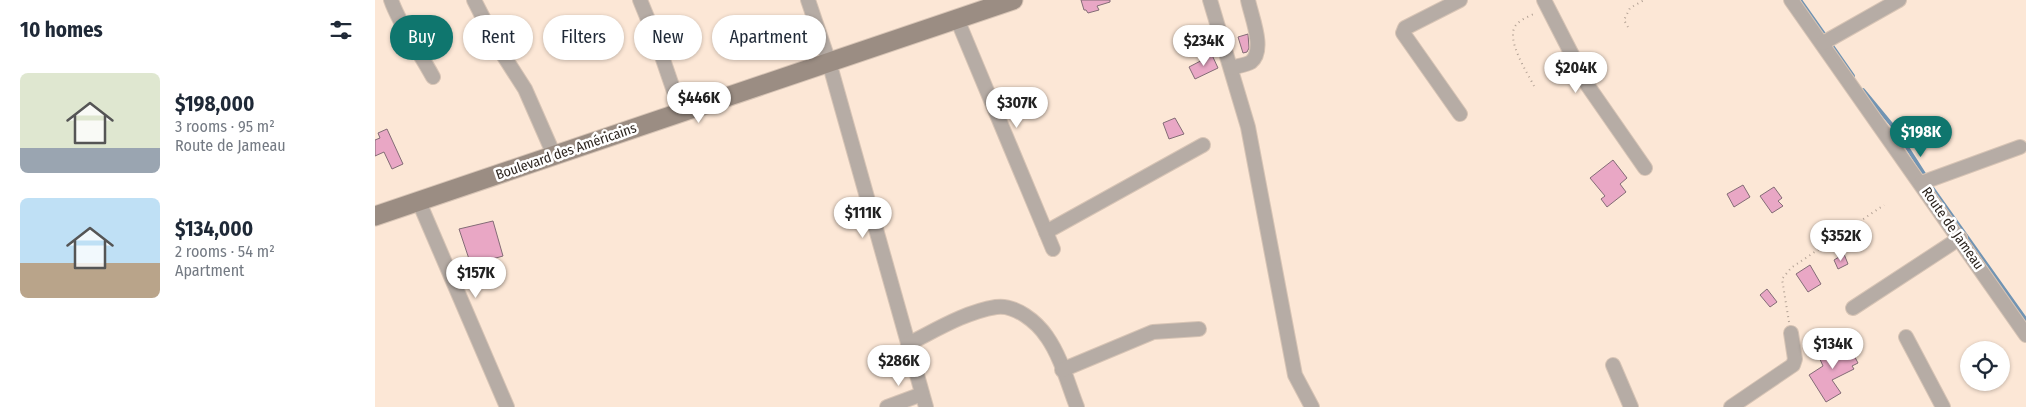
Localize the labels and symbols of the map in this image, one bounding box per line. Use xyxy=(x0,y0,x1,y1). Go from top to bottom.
pin: $234K xyxy=(1169,24,1239,67)
pin: $204K xyxy=(1541,52,1611,94)
pin: $446K xyxy=(664,82,734,124)
pin: $307K xyxy=(982,86,1052,129)
pin: $198K xyxy=(1886,116,1956,158)
street label: Boulevard des Américains xyxy=(494,119,639,184)
street label: Route de Jameau xyxy=(1918,184,1987,273)
pin: $111K xyxy=(828,196,898,239)
pin: $352K xyxy=(1806,220,1876,262)
pin: $157K xyxy=(441,256,511,299)
pin: $134K xyxy=(1798,328,1868,370)
pin: $286K xyxy=(864,344,934,387)

